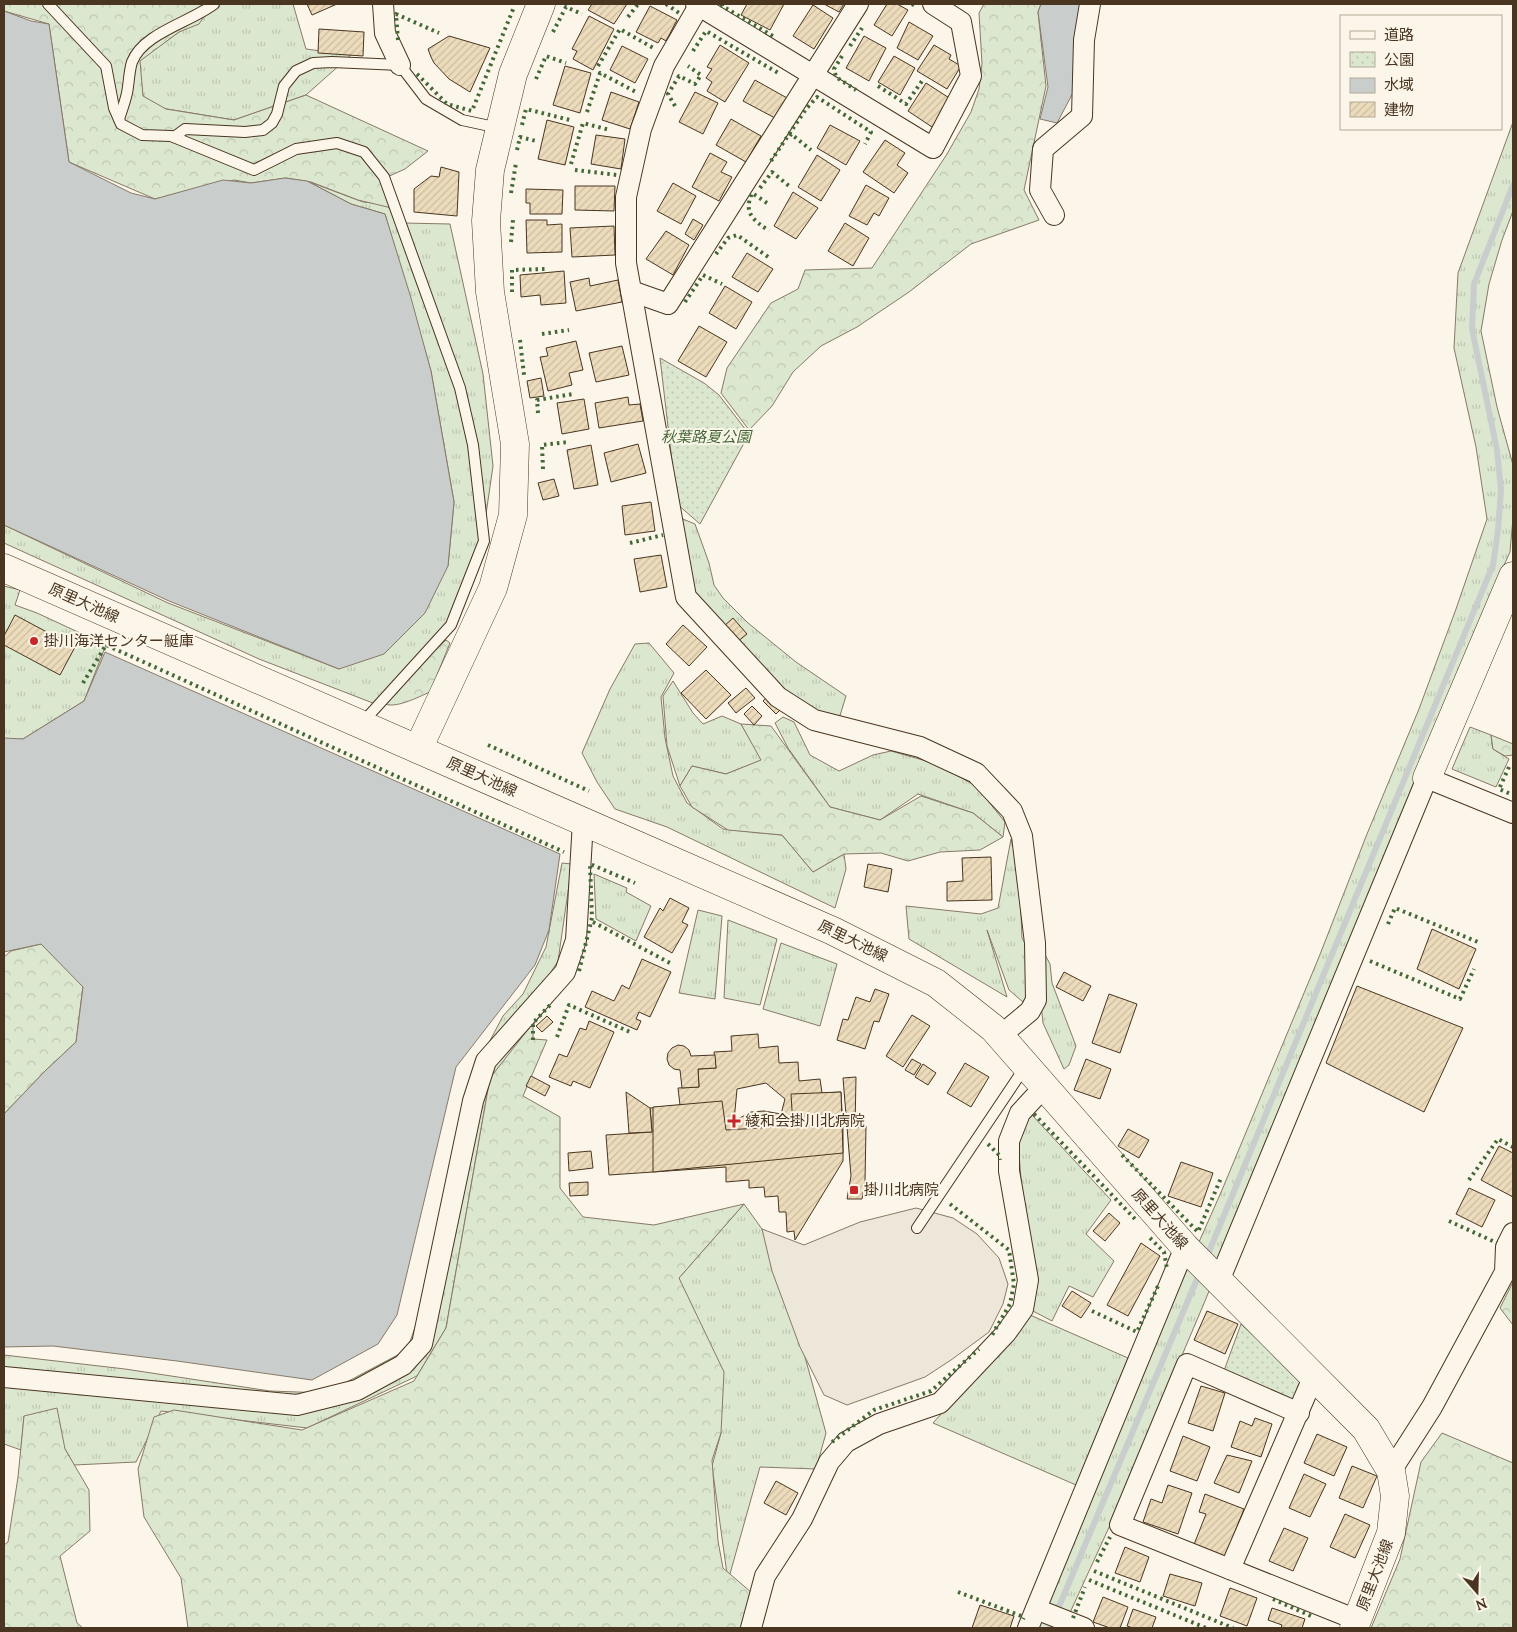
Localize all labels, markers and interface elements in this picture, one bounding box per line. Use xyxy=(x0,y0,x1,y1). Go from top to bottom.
legend xyxy=(1340,15,1502,130)
text: 道路 xyxy=(1384,25,1414,44)
text: 公園 xyxy=(1384,50,1414,69)
text: 水域 xyxy=(1384,75,1414,94)
text: 建物 xyxy=(1384,100,1414,119)
park label: 秋葉路夏公園 xyxy=(661,427,753,446)
street label: 原里大池線 xyxy=(46,579,122,626)
place label: 掛川海洋センター艇庫 xyxy=(44,631,194,650)
marker: 掛川海洋センター艇庫 xyxy=(28,635,40,647)
street label: 原里大池線 xyxy=(444,753,520,800)
street label: 原里大池線 xyxy=(815,916,891,966)
place label: 綾和会掛川北病院 xyxy=(745,1111,865,1130)
marker: 綾和会掛川北病院 xyxy=(727,1114,741,1128)
place label: 掛川北病院 xyxy=(864,1180,939,1199)
marker: 掛川北病院 xyxy=(848,1184,860,1196)
street label: 原里大池線 xyxy=(1128,1184,1193,1253)
street label: 原里大池線 xyxy=(1352,1536,1397,1613)
north arrow xyxy=(1452,1567,1502,1617)
text: N xyxy=(1473,1594,1490,1615)

